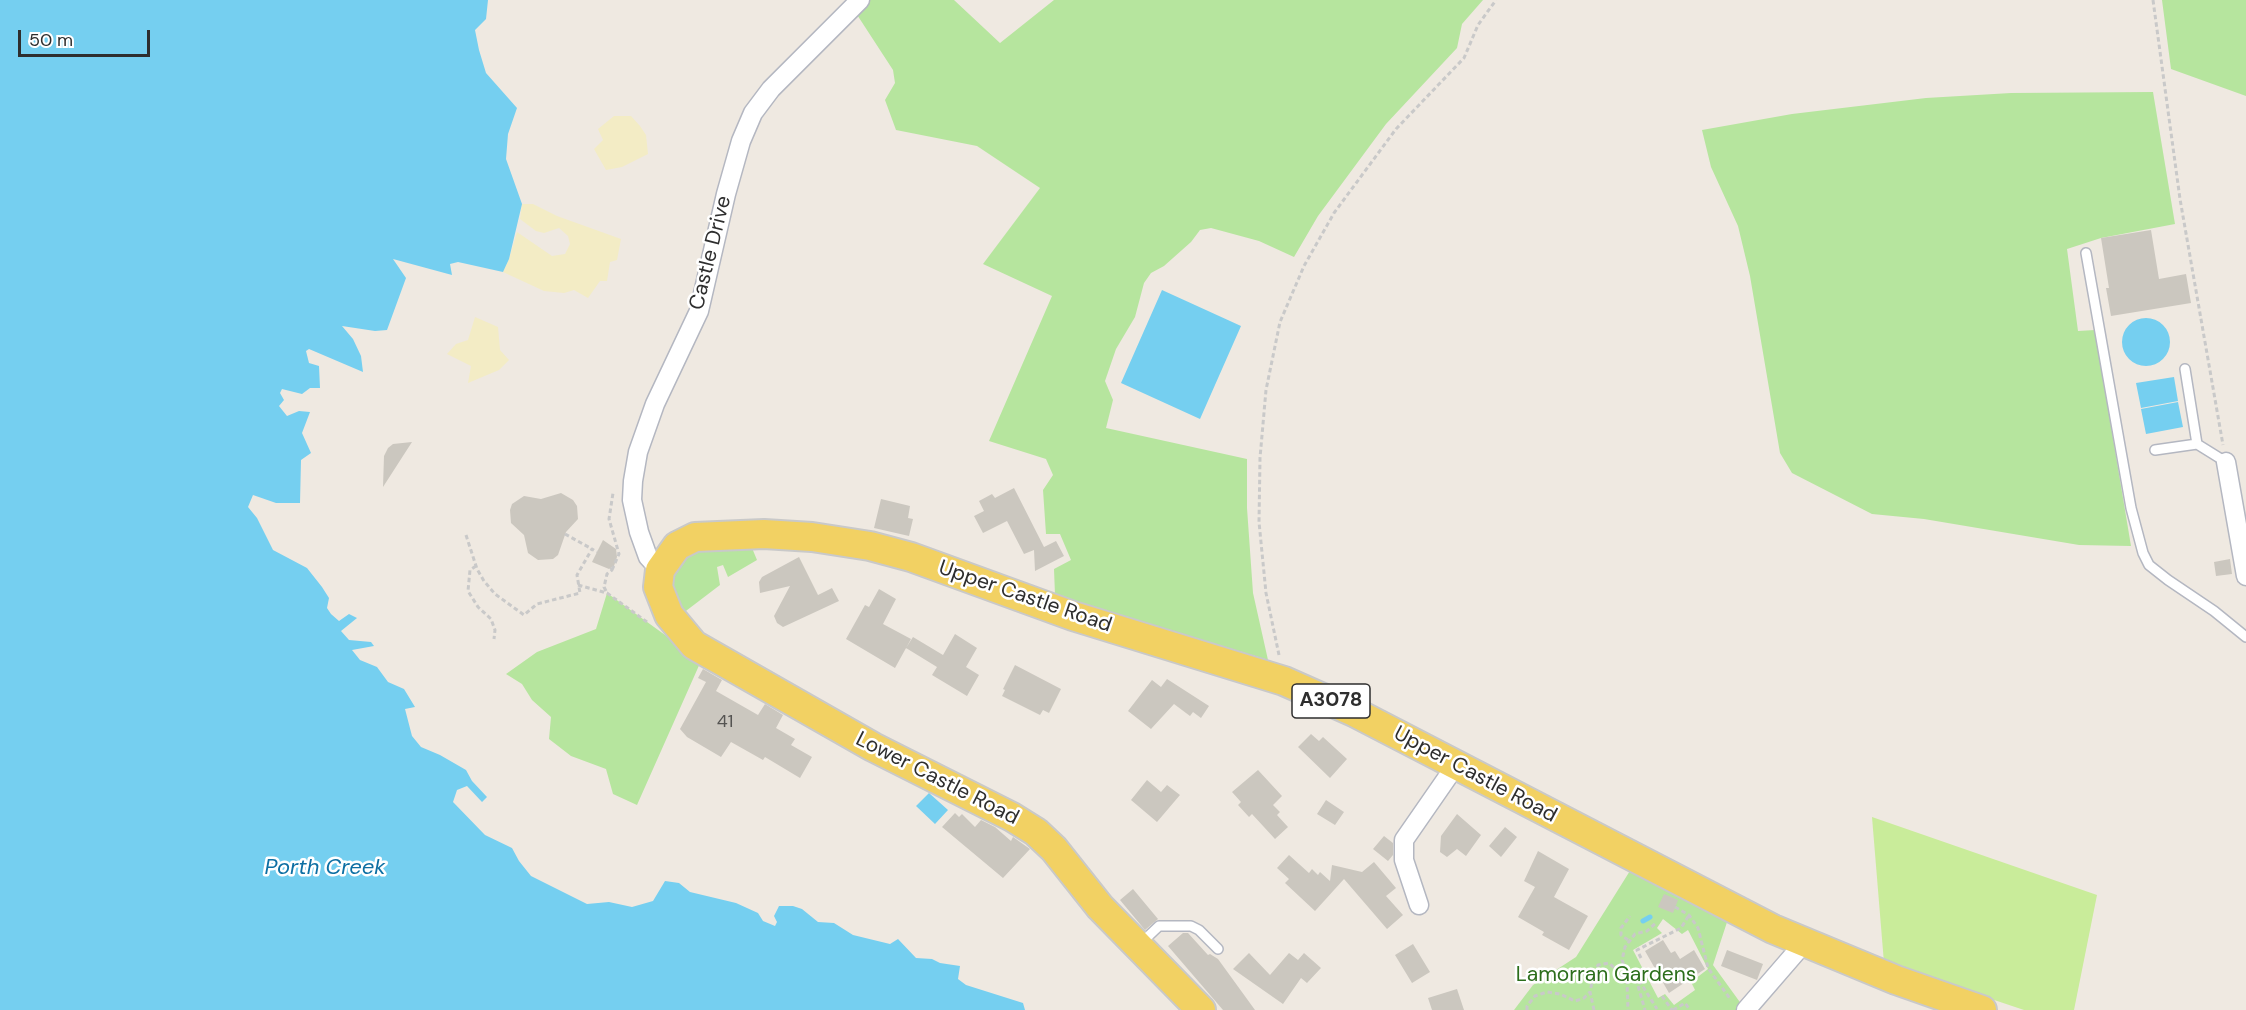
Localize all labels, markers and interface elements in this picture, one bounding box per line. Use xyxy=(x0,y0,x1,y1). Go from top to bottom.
scale bar xyxy=(21,18,153,56)
text: 50 m xyxy=(29,28,73,52)
street label: Castle Drive xyxy=(685,193,737,313)
street label: Upper Castle Road xyxy=(935,556,1115,638)
road number: A3078 xyxy=(1292,684,1370,718)
house number: 41 xyxy=(717,711,733,733)
street label: Upper Castle Road xyxy=(1389,721,1561,829)
street label: Lower Castle Road xyxy=(851,727,1023,831)
water label: Porth Creek xyxy=(264,855,386,881)
park label: Lamorran Gardens xyxy=(1516,962,1696,988)

